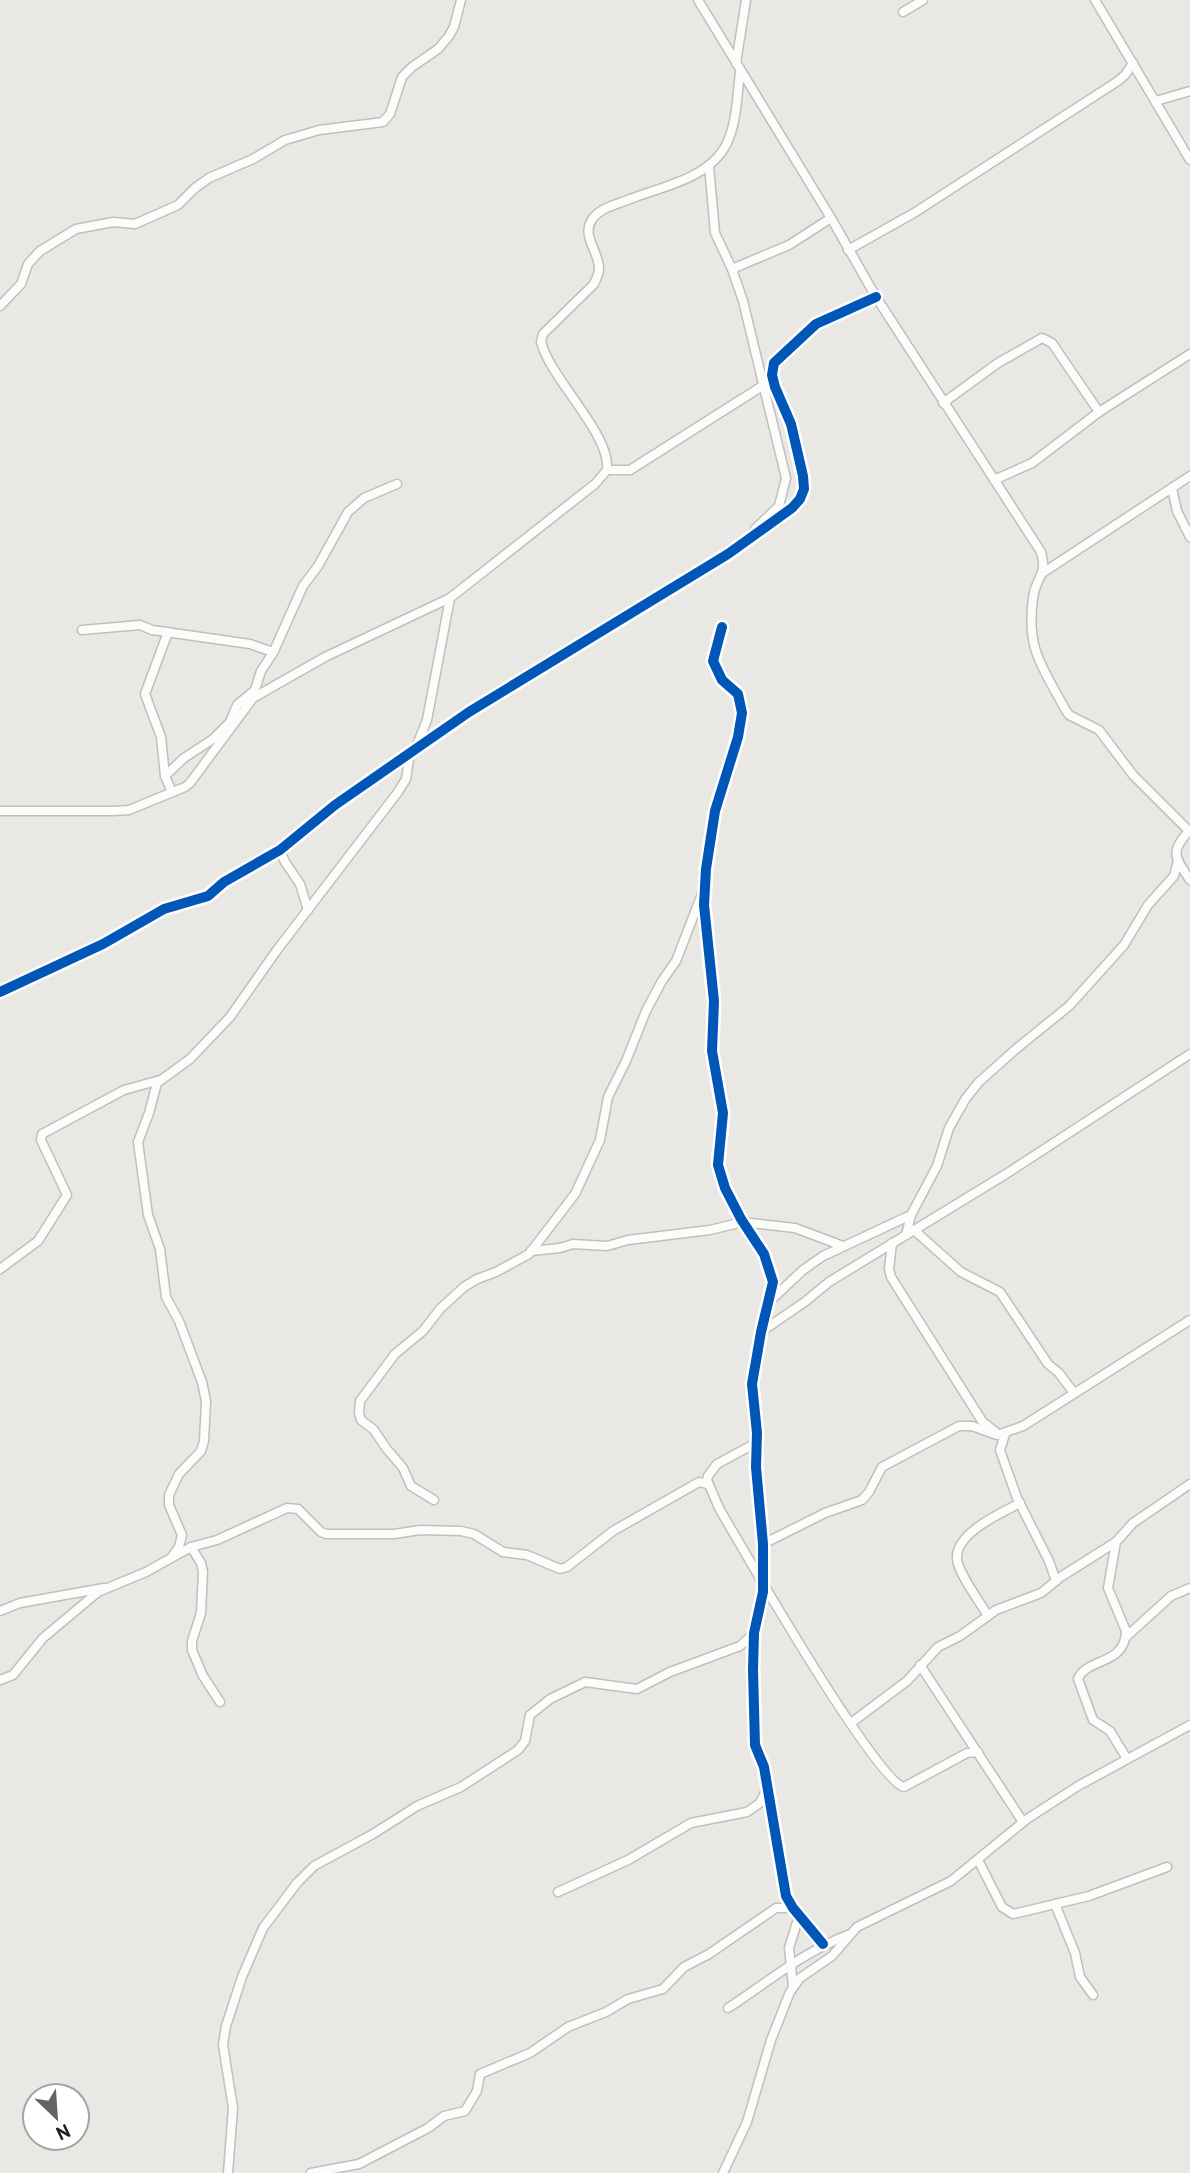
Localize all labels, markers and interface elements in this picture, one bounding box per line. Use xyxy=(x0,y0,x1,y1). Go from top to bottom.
north arrow xyxy=(21,2082,91,2152)
text: N xyxy=(52,2119,74,2146)

